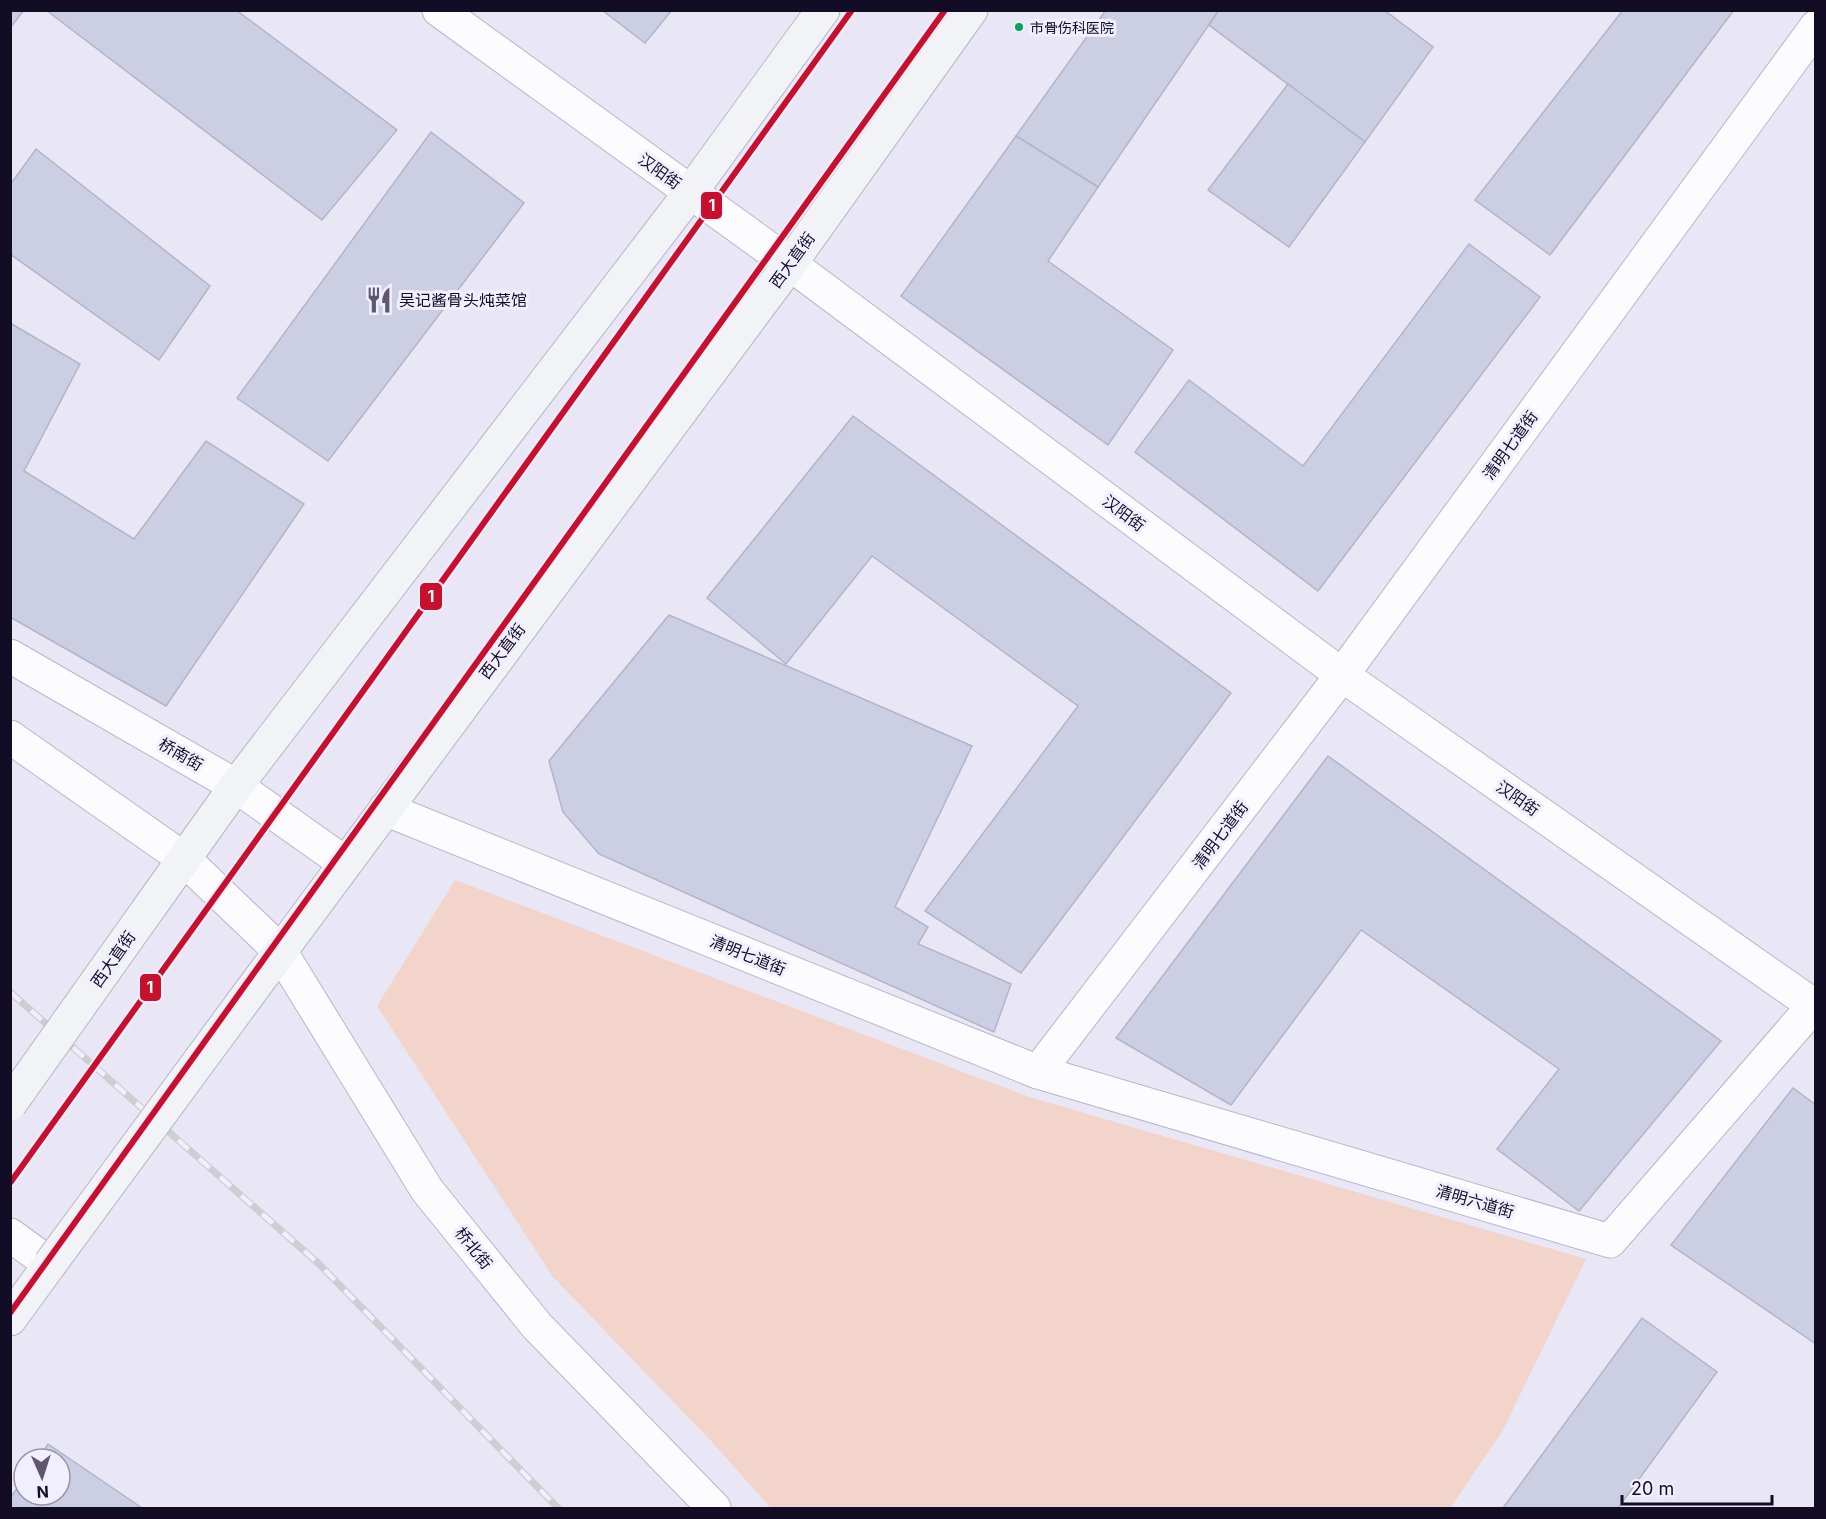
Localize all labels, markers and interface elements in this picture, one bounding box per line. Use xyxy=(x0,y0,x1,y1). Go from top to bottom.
place label: 市骨伤科医院 xyxy=(1030,19,1114,36)
marker: 市骨伤科医院 xyxy=(1013,21,1025,33)
street label: 汉阳街 xyxy=(635,149,685,193)
line badge: 1 xyxy=(700,191,723,220)
text: 1 xyxy=(709,195,715,215)
street label: 西大直街 xyxy=(765,228,819,292)
restaurant icon: 吴记酱骨头炖菜馆 xyxy=(364,285,394,315)
place label: 吴记酱骨头炖菜馆 xyxy=(399,290,527,310)
street label: 清明七道街 xyxy=(1478,407,1542,483)
street label: 汉阳街 xyxy=(1099,491,1149,535)
line badge: 1 xyxy=(419,582,443,611)
text: 1 xyxy=(428,586,434,606)
street label: 西大直街 xyxy=(475,619,529,683)
street label: 桥南街 xyxy=(155,733,207,775)
street label: 汉阳街 xyxy=(1493,776,1543,820)
street label: 清明七道街 xyxy=(1188,797,1252,873)
street label: 西大直街 xyxy=(86,927,140,991)
street label: 清明七道街 xyxy=(707,931,789,979)
line badge: 1 xyxy=(139,973,162,1002)
text: 1 xyxy=(147,977,153,997)
street label: 清明六道街 xyxy=(1434,1180,1516,1222)
street label: 桥北街 xyxy=(451,1223,497,1273)
north arrow xyxy=(12,1447,72,1507)
scale bar xyxy=(1622,1468,1772,1506)
text: 20 m xyxy=(1631,1478,1674,1499)
text: N xyxy=(36,1482,49,1502)

